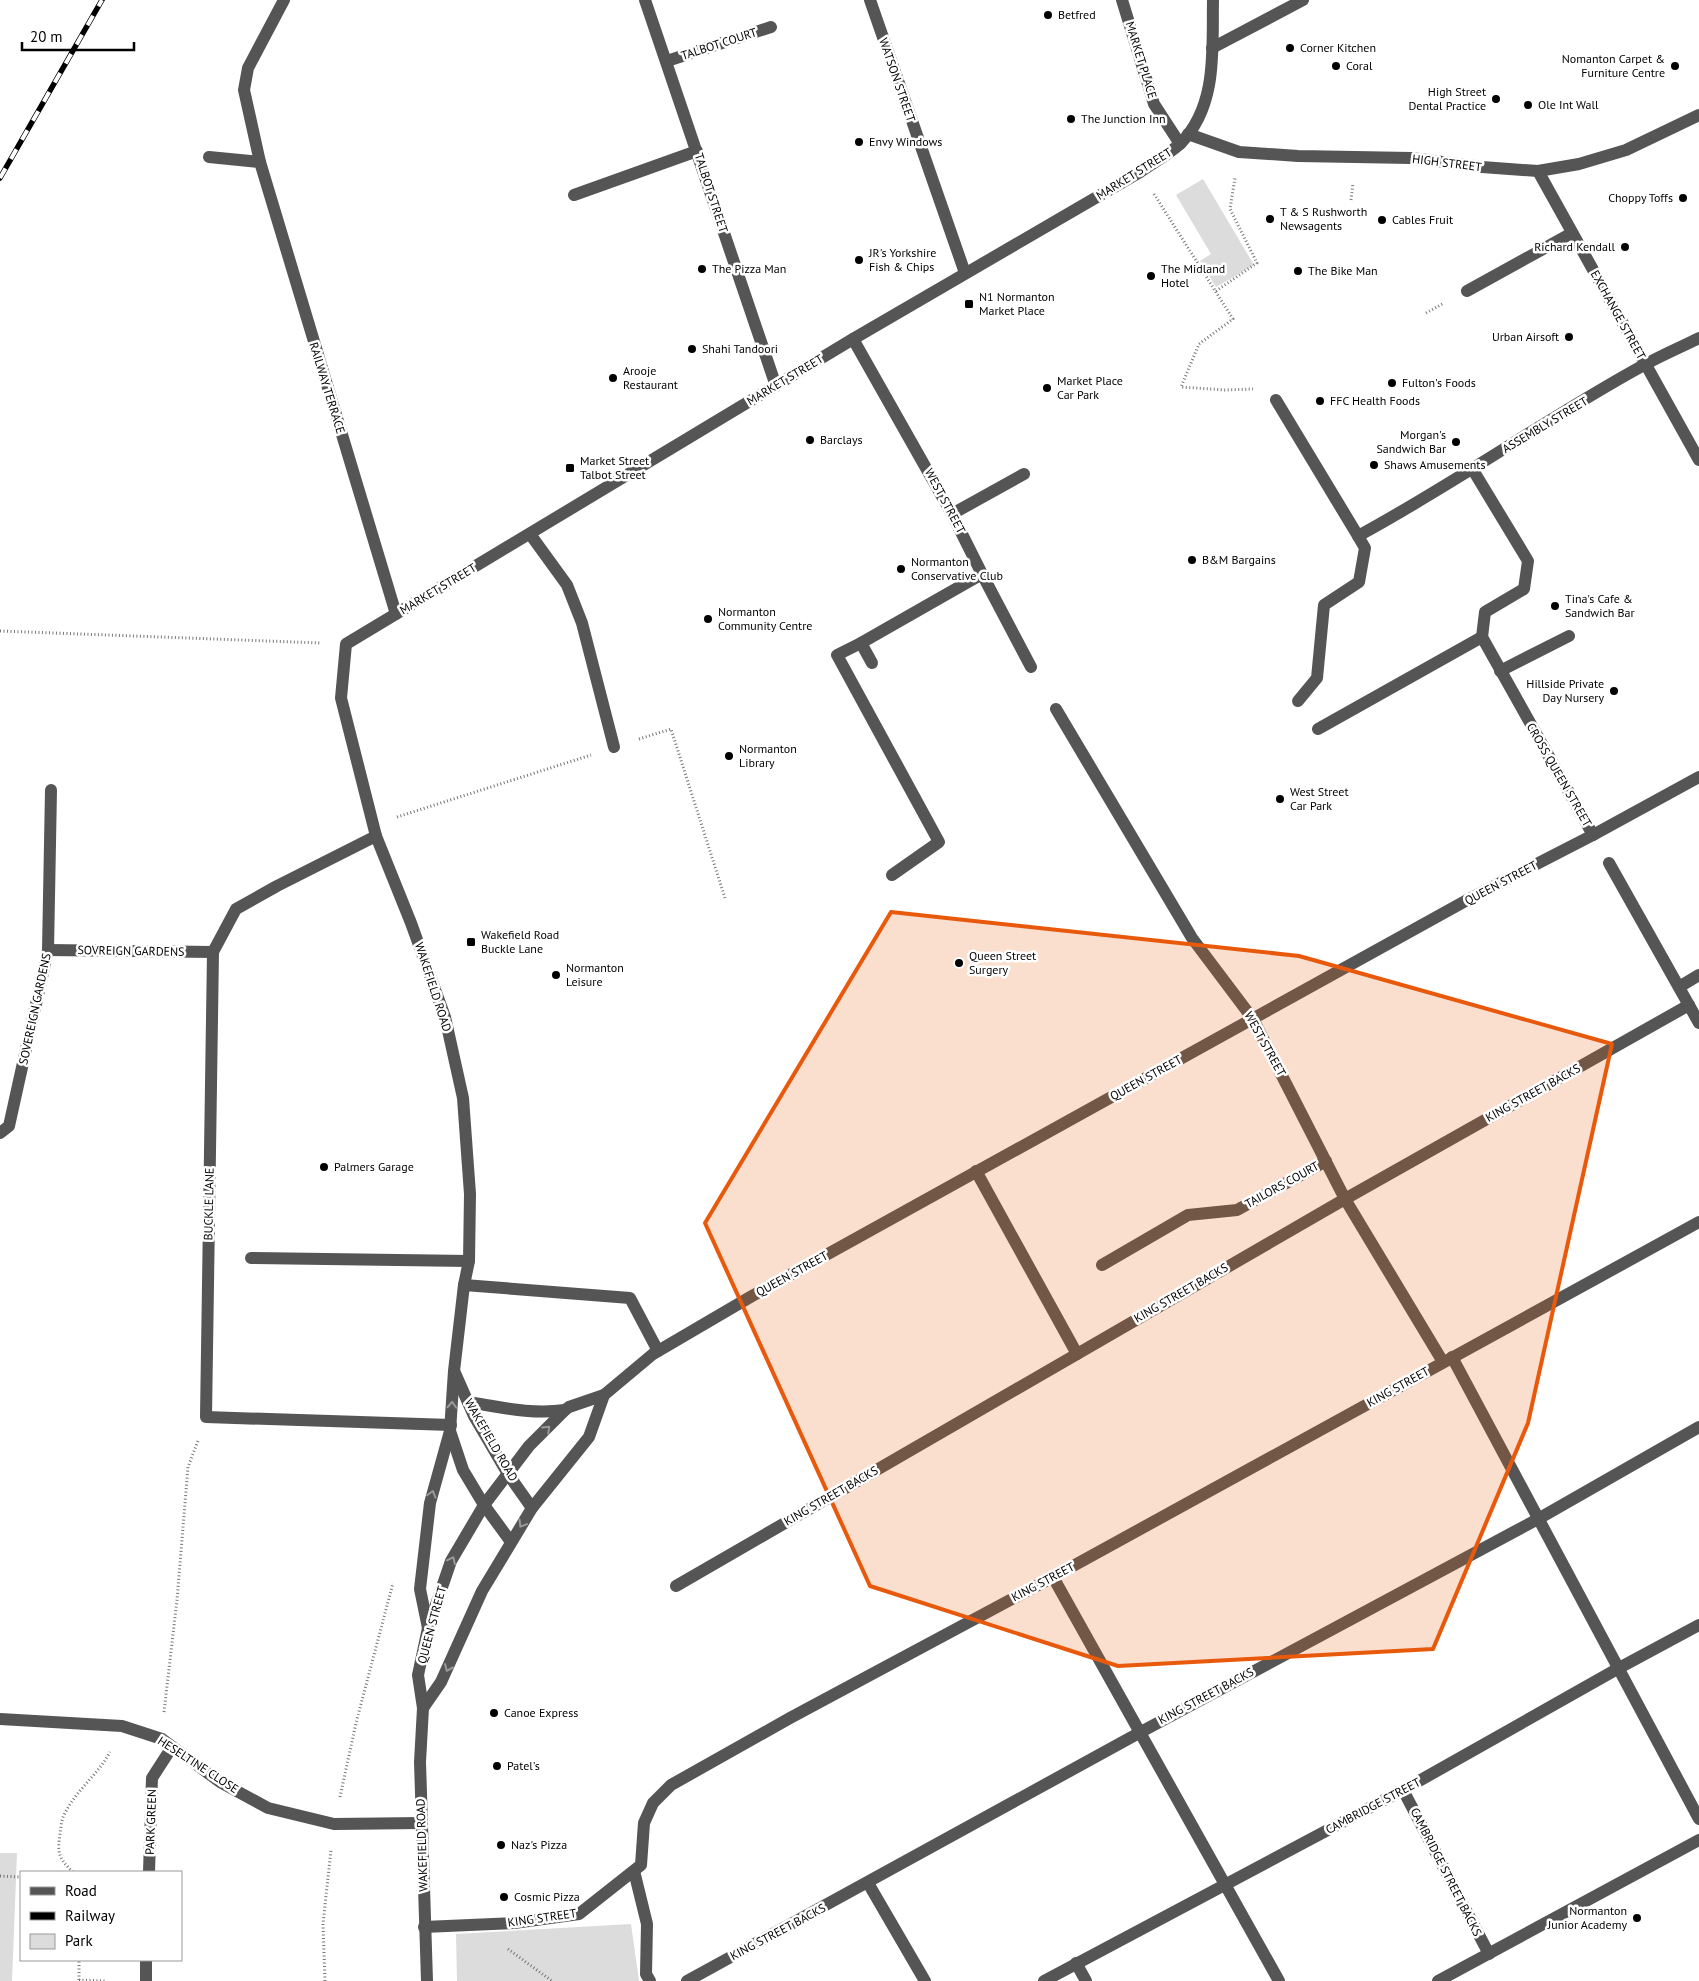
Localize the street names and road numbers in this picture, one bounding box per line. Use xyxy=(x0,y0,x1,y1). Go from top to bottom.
street label: MARKET PLACE xyxy=(1123,20,1160,100)
street label: TALBOT COURT xyxy=(679,24,759,63)
street label: WATSON STREET xyxy=(876,36,919,124)
street label: MARKET STREET xyxy=(1093,144,1175,203)
street label: TALBOT STREET xyxy=(692,151,732,235)
street label: HIGH STREET xyxy=(1411,151,1483,174)
street label: EXCHANGE STREET xyxy=(1588,267,1649,362)
street label: RAILWAY TERRACE xyxy=(306,340,349,435)
street label: MARKET STREET xyxy=(744,351,826,408)
street label: ASSEMBLY STREET xyxy=(1499,393,1590,456)
street label: WEST STREET xyxy=(922,466,969,536)
street label: MARKET STREET xyxy=(397,560,479,617)
street label: CROSS QUEEN STREET xyxy=(1524,720,1595,830)
street label: QUEEN STREET xyxy=(1462,857,1540,908)
street label: WAKEFIELD ROAD xyxy=(412,940,455,1034)
street label: SOVREIGN GARDENS xyxy=(77,942,185,959)
street label: SOVEREIGN GARDENS xyxy=(15,952,54,1066)
street label: WEST STREET xyxy=(1241,1009,1290,1079)
street label: QUEEN STREET xyxy=(1107,1051,1185,1103)
street label: KING STREET BACKS xyxy=(1483,1060,1583,1125)
street label: TAILORS COURT xyxy=(1242,1158,1322,1211)
street label: BUCKLE LANE xyxy=(200,1168,217,1240)
street label: QUEEN STREET xyxy=(753,1247,831,1299)
street label: KING STREET BACKS xyxy=(1131,1260,1230,1326)
street label: KING STREET xyxy=(1364,1363,1432,1410)
street label: WAKEFIELD ROAD xyxy=(462,1396,521,1484)
street label: KING STREET BACKS xyxy=(781,1463,880,1529)
street label: KING STREET xyxy=(1009,1559,1077,1604)
street label: QUEEN STREET xyxy=(414,1584,449,1665)
street label: KING STREET BACKS xyxy=(1155,1664,1256,1727)
street label: HESELTINE CLOSE xyxy=(155,1733,241,1796)
street label: CAMBRIDGE STREET xyxy=(1323,1774,1423,1837)
street label: PARK GREEN xyxy=(142,1789,159,1855)
street label: WAKEFIELD ROAD xyxy=(412,1798,431,1892)
street label: CAMBRIDGE STREET BACKS xyxy=(1407,1805,1485,1939)
street label: KING STREET BACKS xyxy=(727,1900,828,1963)
street label: KING STREET xyxy=(507,1905,578,1930)

